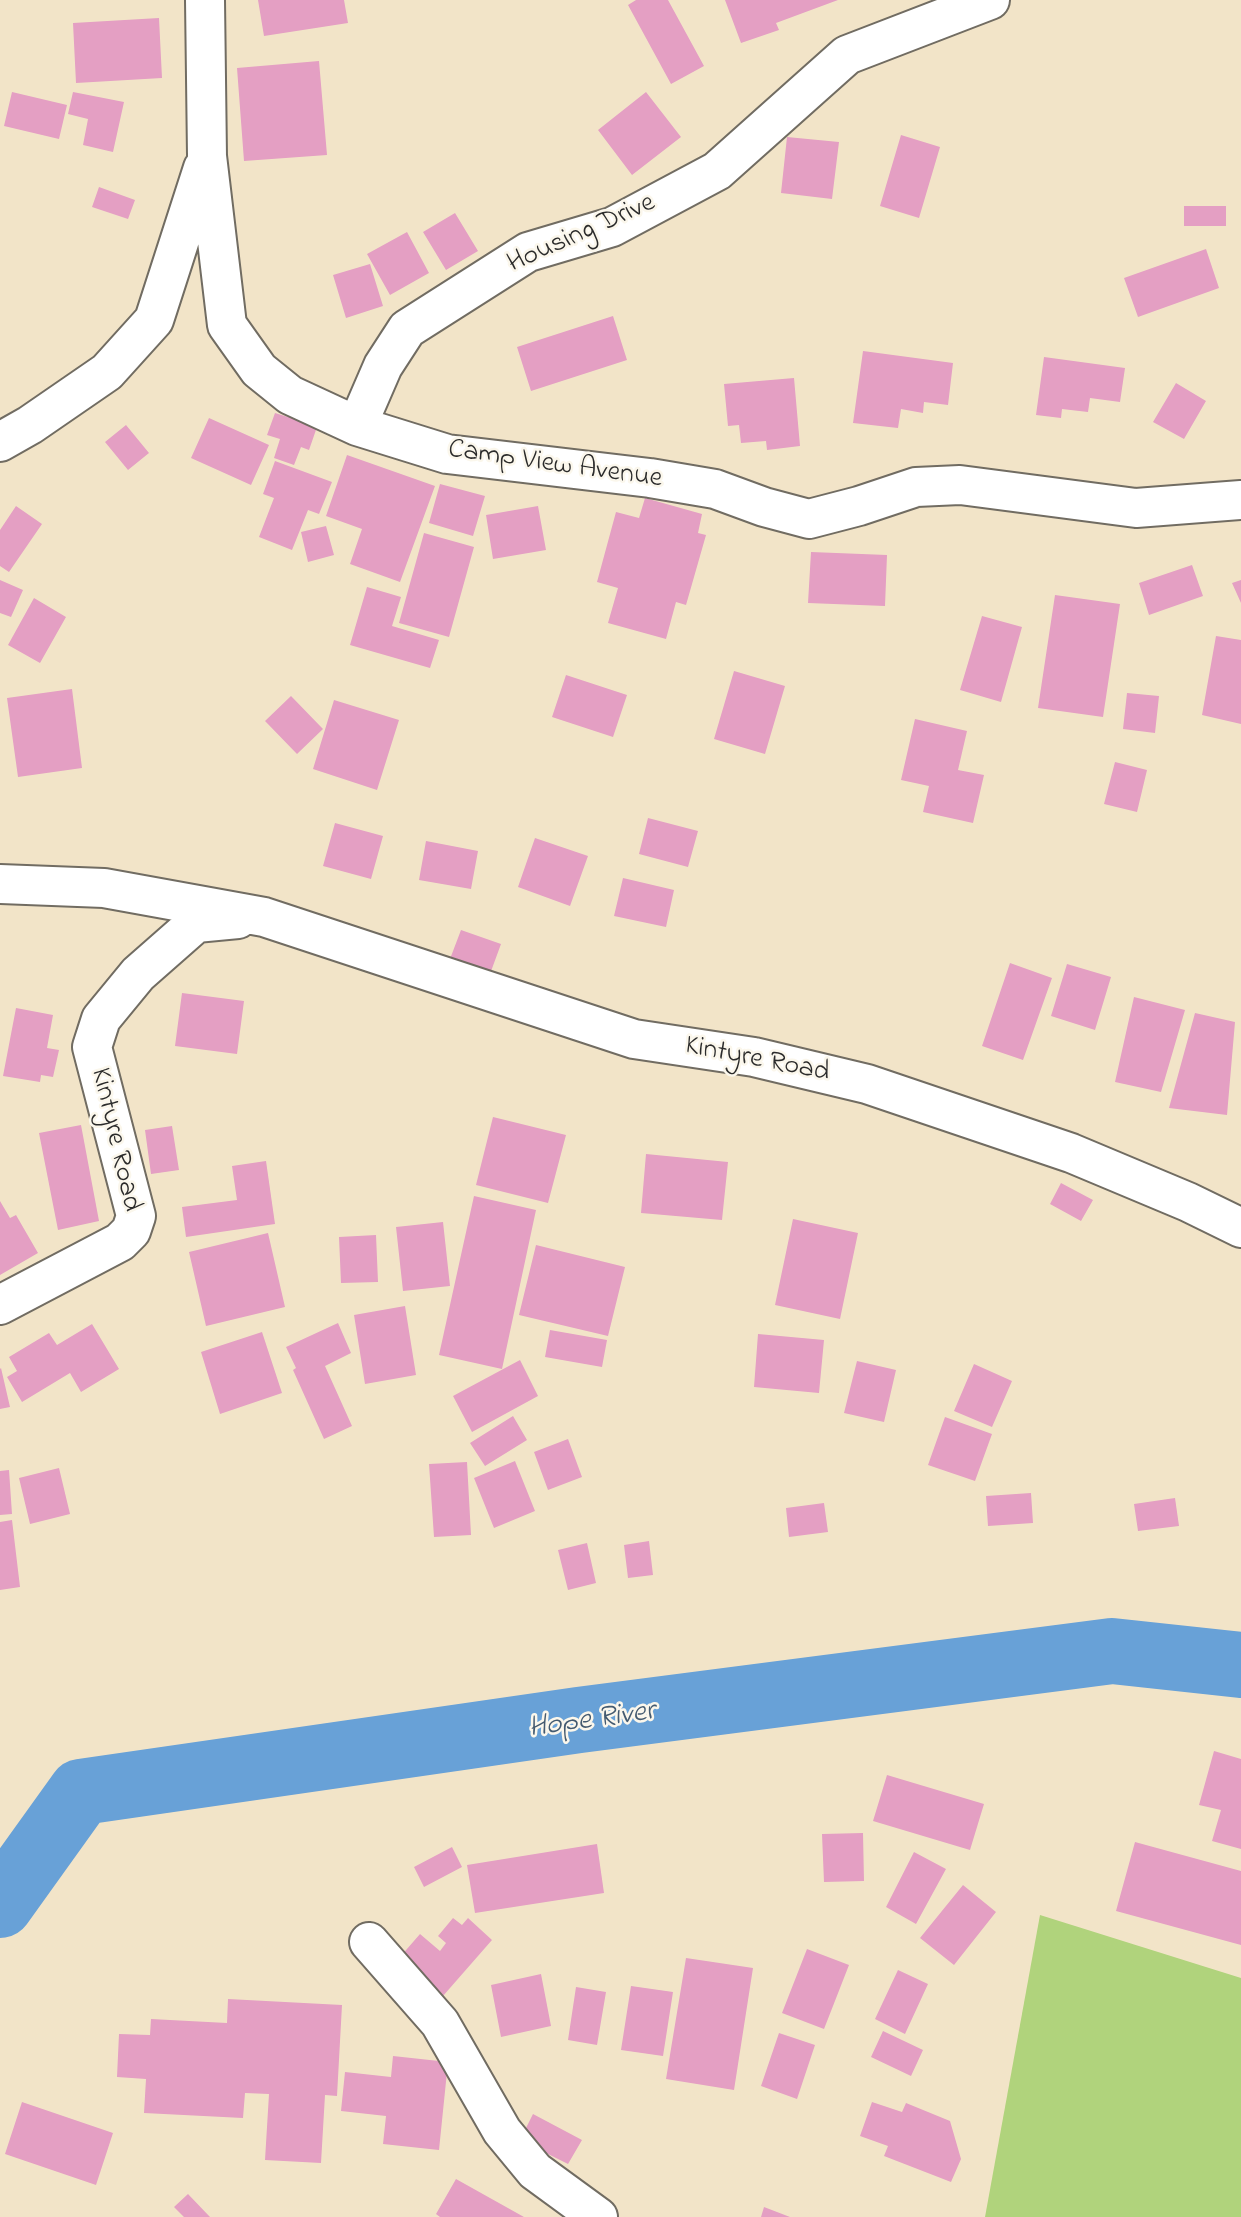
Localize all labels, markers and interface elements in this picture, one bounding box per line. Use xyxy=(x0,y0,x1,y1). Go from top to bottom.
street label: Housing Drive xyxy=(503,188,661,282)
street label: Camp View Avenue xyxy=(446,434,664,498)
street label: Kintyre Road xyxy=(682,1031,832,1091)
street label: Kintyre Road xyxy=(81,1065,147,1215)
water label: Hope River xyxy=(526,1695,658,1749)

